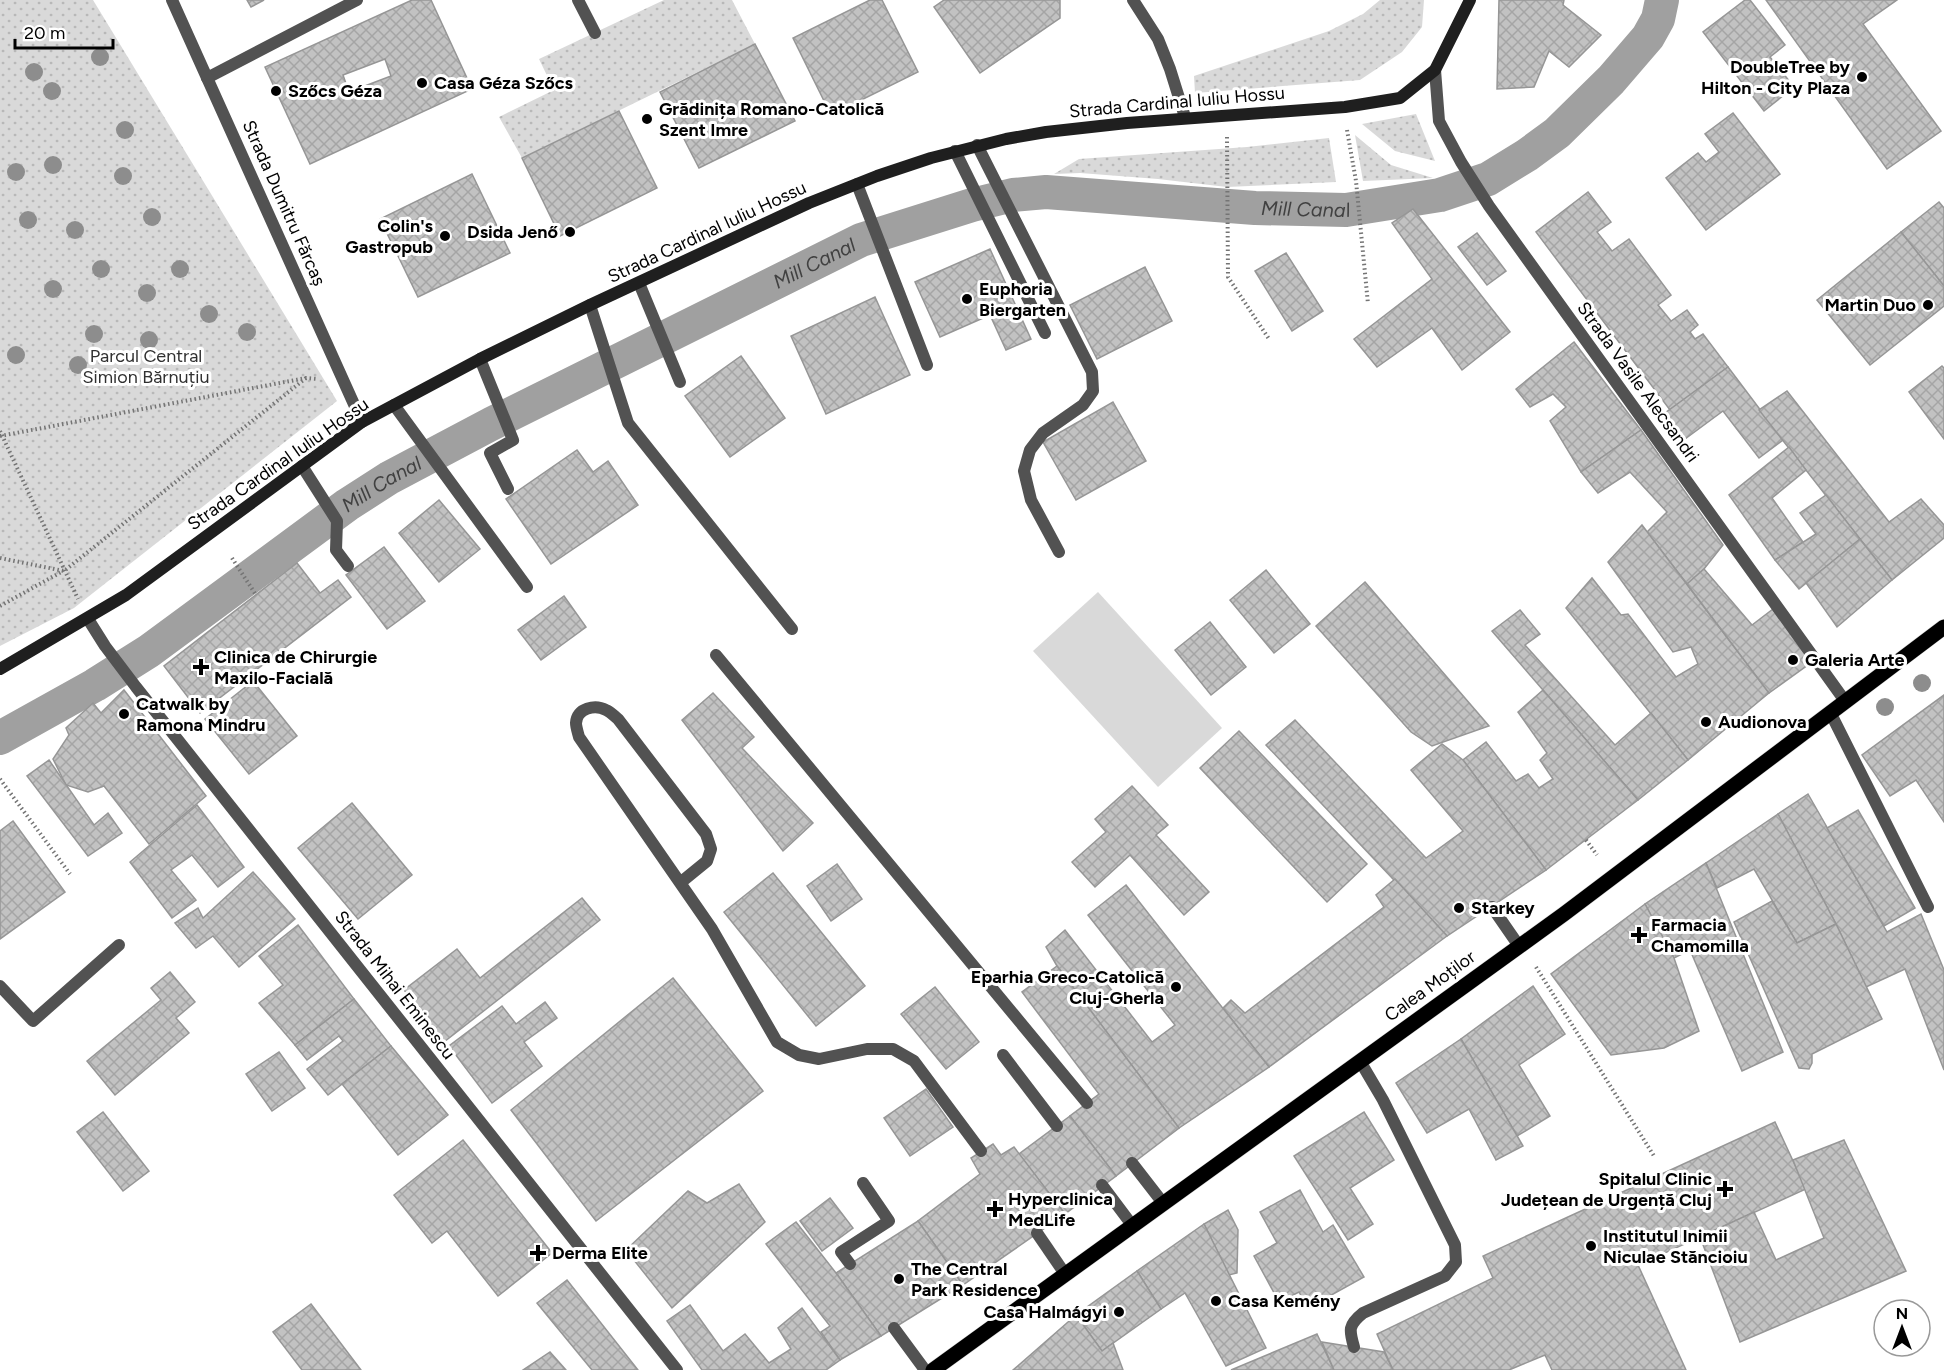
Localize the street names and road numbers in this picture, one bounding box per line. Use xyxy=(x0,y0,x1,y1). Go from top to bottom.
street label: Strada Cardinal Iuliu Hossu xyxy=(1068,82,1286,122)
street label: Strada Dumitru Fărcaș xyxy=(238,117,330,289)
street label: Strada Cardinal Iuliu Hossu xyxy=(604,176,810,288)
street label: Strada Vasile Alecsandri xyxy=(1572,297,1704,467)
street label: Strada Cardinal Iuliu Hossu xyxy=(183,393,373,535)
street label: Strada Mihai Eminescu xyxy=(330,906,460,1064)
street label: Calea Moților xyxy=(1380,946,1480,1026)

